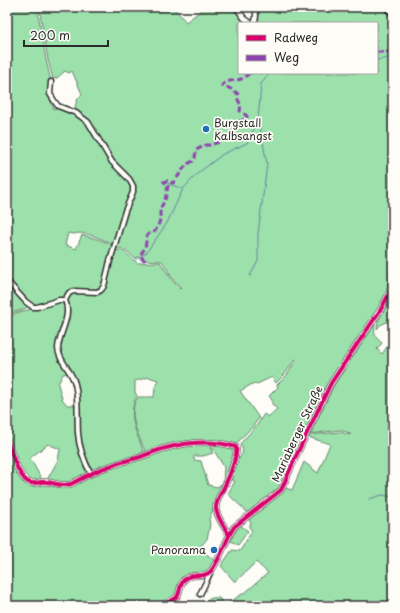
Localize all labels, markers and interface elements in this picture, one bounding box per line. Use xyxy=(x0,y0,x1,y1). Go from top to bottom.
scale bar xyxy=(24,22,108,48)
legend xyxy=(238,22,378,74)
text: 200 m xyxy=(30,26,70,44)
text: Radweg xyxy=(274,28,318,46)
text: Weg xyxy=(274,48,299,66)
place label: Burgstall Kalbsangst xyxy=(214,114,273,144)
marker: Burgstall Kalbsangst xyxy=(201,124,211,134)
street label: Mariaberger Straße xyxy=(267,382,327,485)
place label: Panorama xyxy=(151,541,206,558)
marker: Panorama xyxy=(209,545,219,555)

